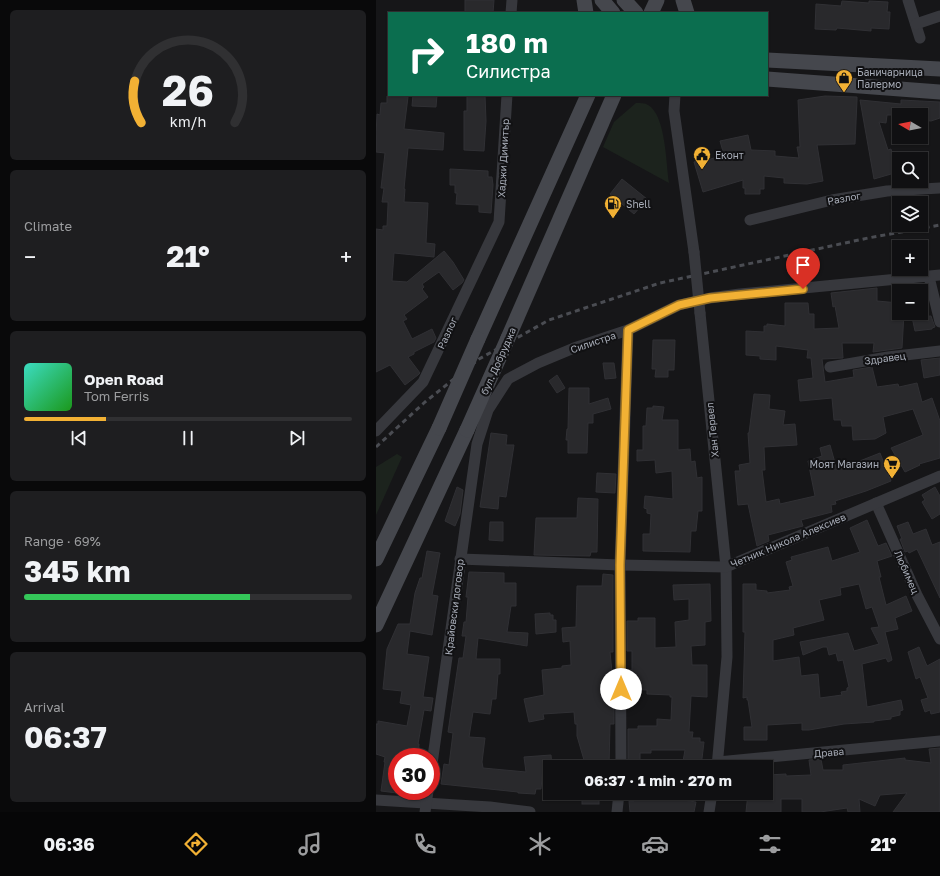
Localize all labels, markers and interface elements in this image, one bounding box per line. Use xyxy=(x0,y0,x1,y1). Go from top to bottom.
text: 180 m xyxy=(466,26,548,59)
icon: right xyxy=(400,28,452,80)
text: Силистра xyxy=(466,60,551,82)
text: 26 xyxy=(162,65,214,115)
place label: Баничарница Палермо xyxy=(857,66,923,90)
shop icon: Баничарница Палермо xyxy=(834,68,854,93)
north arrow xyxy=(892,108,928,144)
map controls xyxy=(892,108,928,320)
text: km/h xyxy=(170,113,206,130)
street label: Хаджи Димитър xyxy=(495,118,511,198)
public building icon: Еконт xyxy=(692,145,712,170)
place label: Еконт xyxy=(715,149,744,161)
button: search xyxy=(892,152,928,188)
street label: Разлог xyxy=(826,189,862,207)
fuel station icon: Shell xyxy=(603,194,623,219)
button: layers xyxy=(892,196,928,232)
place label: Shell xyxy=(626,198,651,210)
text: Climate xyxy=(24,218,72,234)
text: 21° xyxy=(166,238,210,274)
button: + xyxy=(892,240,928,276)
text: − xyxy=(24,243,36,270)
text: + xyxy=(340,243,352,270)
pin xyxy=(786,248,820,289)
icon: arrive xyxy=(792,254,814,276)
button: − xyxy=(892,284,928,320)
street label: Разлог xyxy=(434,315,460,351)
street label: бул. Добруджа xyxy=(478,325,518,397)
street label: Силистра xyxy=(569,329,617,355)
street label: Здравец xyxy=(863,349,907,367)
text: Open Road xyxy=(84,370,164,388)
text: Tom Ferris xyxy=(84,388,149,404)
street label: Хан Тервел xyxy=(703,402,721,458)
icon: previous xyxy=(68,427,90,449)
icon: pause xyxy=(177,427,199,449)
icon: next xyxy=(286,427,308,449)
supermarket icon: Моят Магазин xyxy=(882,454,902,479)
place label: Моят Магазин xyxy=(810,458,879,470)
street label: Четник Никола Алексиев xyxy=(729,510,848,570)
text: Range · 69% xyxy=(24,533,101,549)
street label: Любимец xyxy=(892,548,922,596)
text: 345 km xyxy=(24,553,131,589)
street label: Крайовски договор xyxy=(442,558,466,656)
position arrow xyxy=(600,668,642,710)
text: Arrival xyxy=(24,699,65,715)
text: 06:37 xyxy=(24,719,107,755)
street label: Драва xyxy=(813,745,845,759)
speed limit sign: 30 xyxy=(388,748,440,800)
text: 06:37 · 1 min · 270 m xyxy=(584,771,732,789)
icon: directions xyxy=(182,830,210,858)
icon: music xyxy=(296,830,324,858)
icon: phone xyxy=(411,830,439,858)
icon: climate xyxy=(526,830,554,858)
icon: car xyxy=(641,830,669,858)
icon: filters xyxy=(756,830,784,858)
text: 06:36 xyxy=(43,833,95,855)
text: 21° xyxy=(871,833,897,855)

